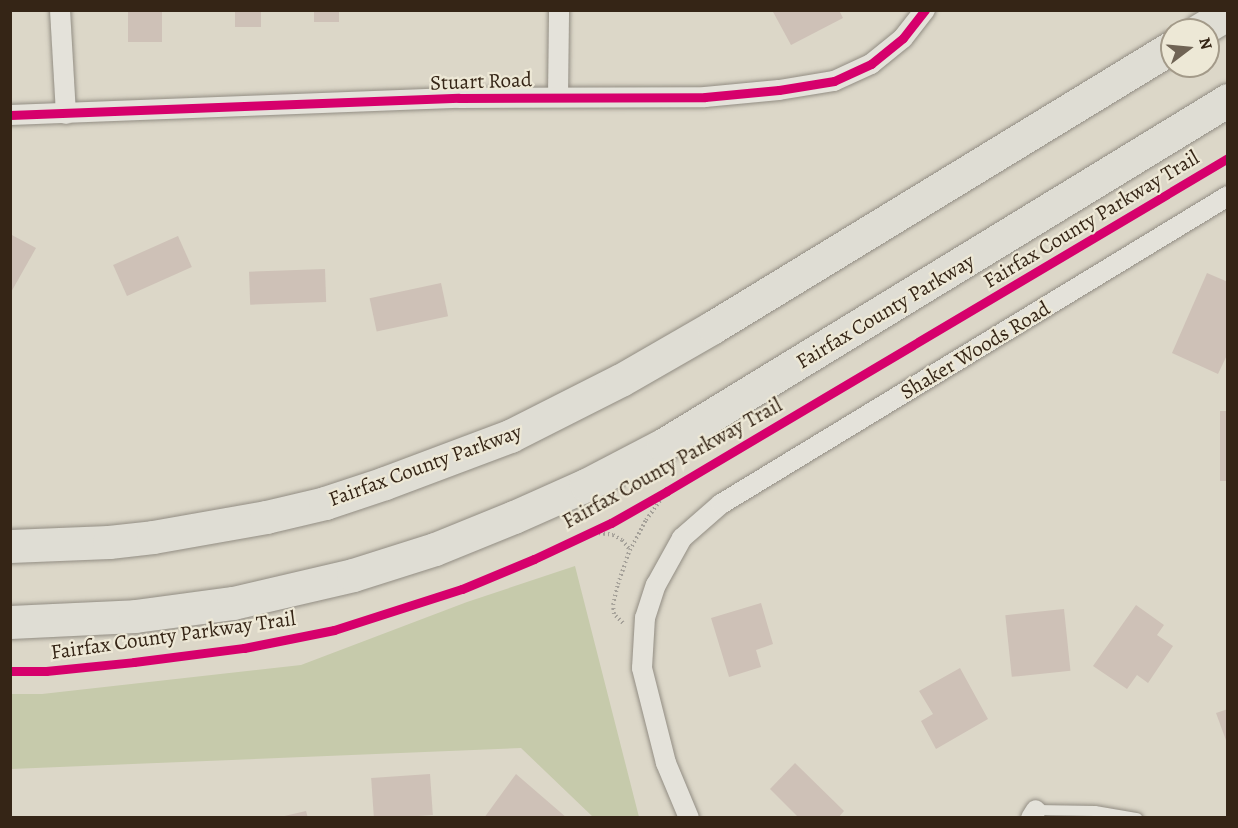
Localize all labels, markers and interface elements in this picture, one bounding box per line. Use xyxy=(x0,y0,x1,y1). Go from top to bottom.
north arrow xyxy=(1160,18,1220,78)
text: N xyxy=(1193,35,1218,52)
street label: Stuart Road xyxy=(430,67,532,95)
street label: Fairfax County Parkway Trail xyxy=(979,145,1203,293)
street label: Fairfax County Parkway xyxy=(791,248,979,374)
street label: Shaker Woods Road xyxy=(896,295,1054,405)
street label: Fairfax County Parkway Trail xyxy=(558,392,786,534)
street label: Fairfax County Parkway xyxy=(325,418,525,512)
street label: Fairfax County Parkway Trail xyxy=(49,605,297,665)

